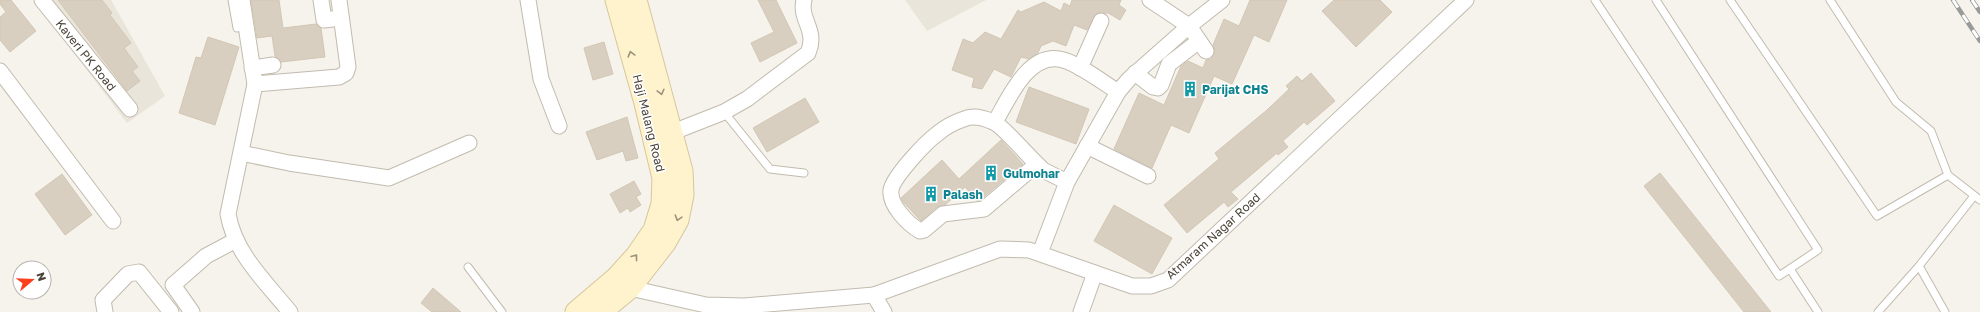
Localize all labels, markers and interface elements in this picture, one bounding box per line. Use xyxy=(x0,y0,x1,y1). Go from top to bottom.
street label: Kaveri PK Road xyxy=(53,16,119,94)
one-way arrow xyxy=(627,51,636,58)
street label: Haji Malang Road xyxy=(630,73,668,173)
building icon: Parijat CHS xyxy=(1181,80,1199,98)
place label: Parijat CHS xyxy=(1202,82,1269,97)
one-way arrow xyxy=(656,88,665,95)
building icon: Gulmohar xyxy=(982,164,1000,182)
place label: Gulmohar xyxy=(1003,166,1060,181)
building icon: Palash xyxy=(922,185,940,203)
place label: Palash xyxy=(943,187,983,202)
street label: Atmaram Nagar Road xyxy=(1163,190,1263,282)
one-way arrow xyxy=(674,215,683,222)
one-way arrow xyxy=(630,254,637,261)
north arrow xyxy=(12,260,52,300)
text: N xyxy=(34,271,49,283)

